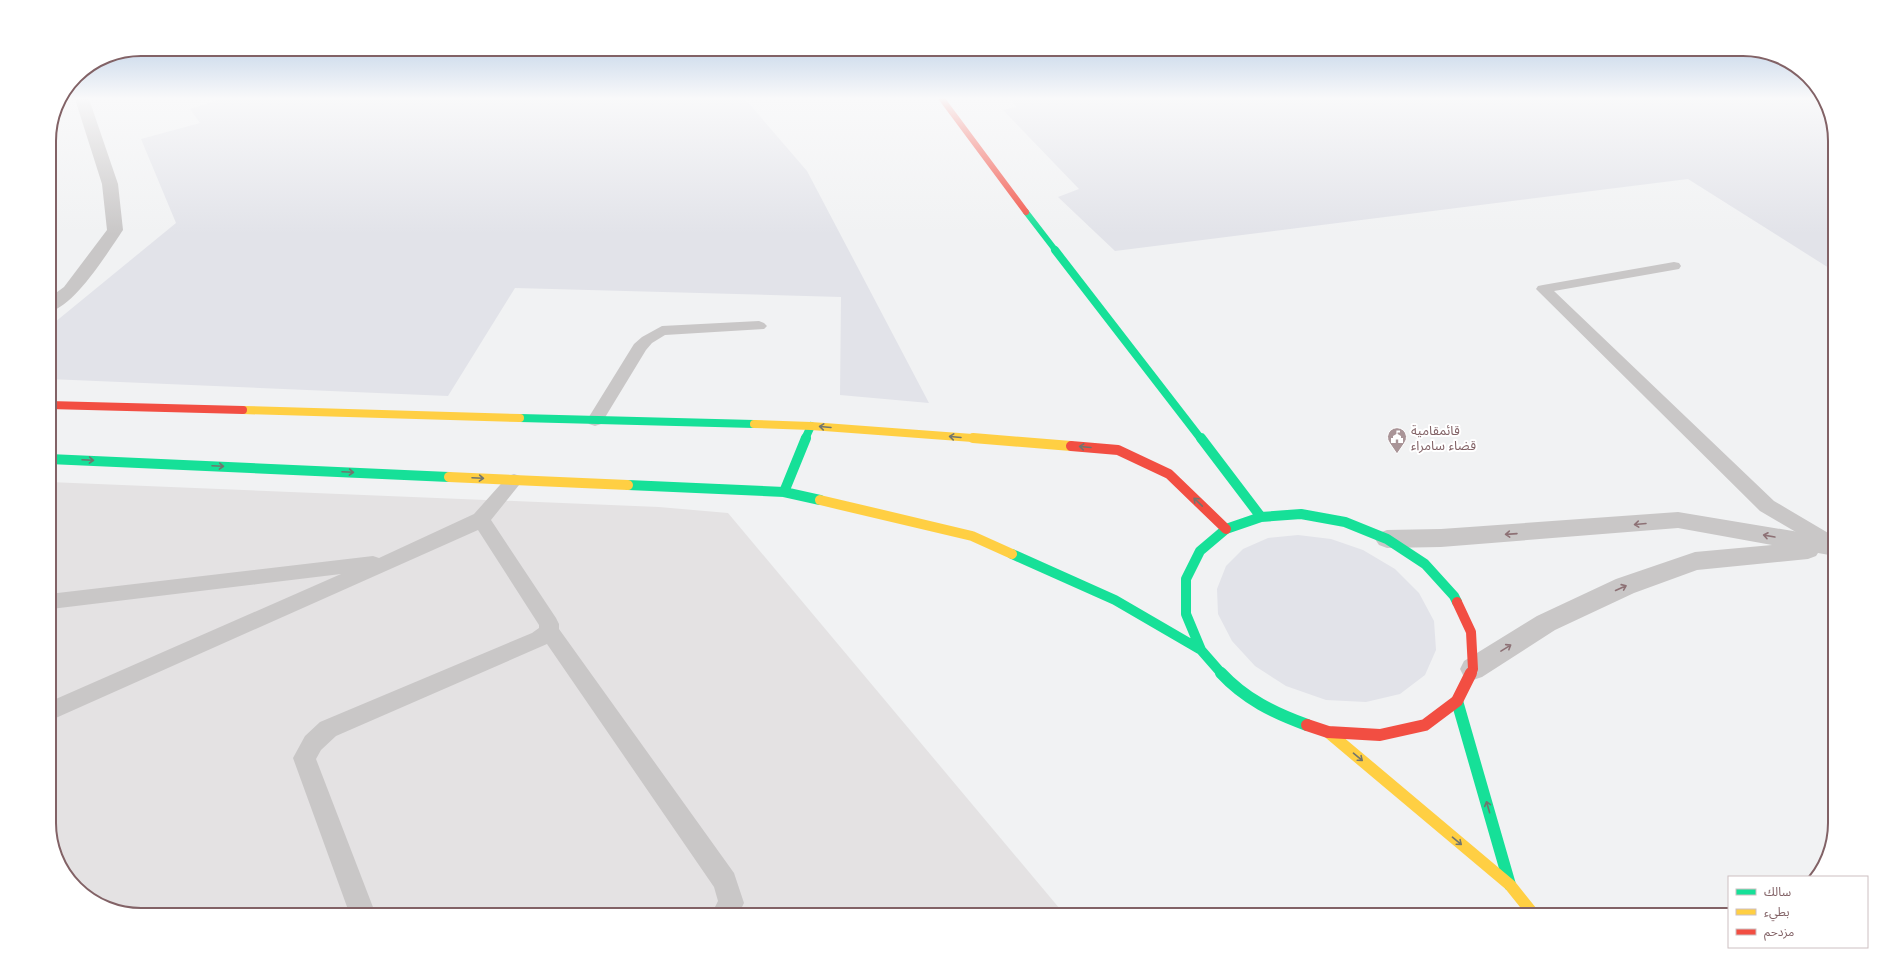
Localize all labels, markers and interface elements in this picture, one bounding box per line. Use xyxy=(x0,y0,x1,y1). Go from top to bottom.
one-way arrow xyxy=(819,423,832,431)
place label: قائمقامية قضاء سامراء xyxy=(1411,423,1476,453)
public building icon: قائمقامية قضاء سامراء xyxy=(1386,426,1408,454)
one-way arrow xyxy=(949,434,962,441)
one-way arrow xyxy=(1079,444,1092,451)
one-way arrow xyxy=(81,457,94,464)
one-way arrow xyxy=(211,463,224,470)
one-way arrow xyxy=(341,469,354,476)
one-way arrow xyxy=(471,475,484,482)
one-way arrow xyxy=(1193,497,1203,507)
one-way arrow xyxy=(1634,520,1647,527)
one-way arrow xyxy=(1505,530,1518,537)
one-way arrow xyxy=(1763,532,1776,540)
one-way arrow xyxy=(1615,584,1627,591)
one-way arrow xyxy=(1500,644,1512,652)
one-way arrow xyxy=(1352,753,1363,762)
one-way arrow xyxy=(1484,801,1491,814)
one-way arrow xyxy=(1452,836,1463,845)
legend xyxy=(1728,876,1868,948)
text: سالك xyxy=(1764,885,1791,899)
text: بطيء xyxy=(1764,905,1790,922)
text: مزدحم xyxy=(1764,925,1794,941)

